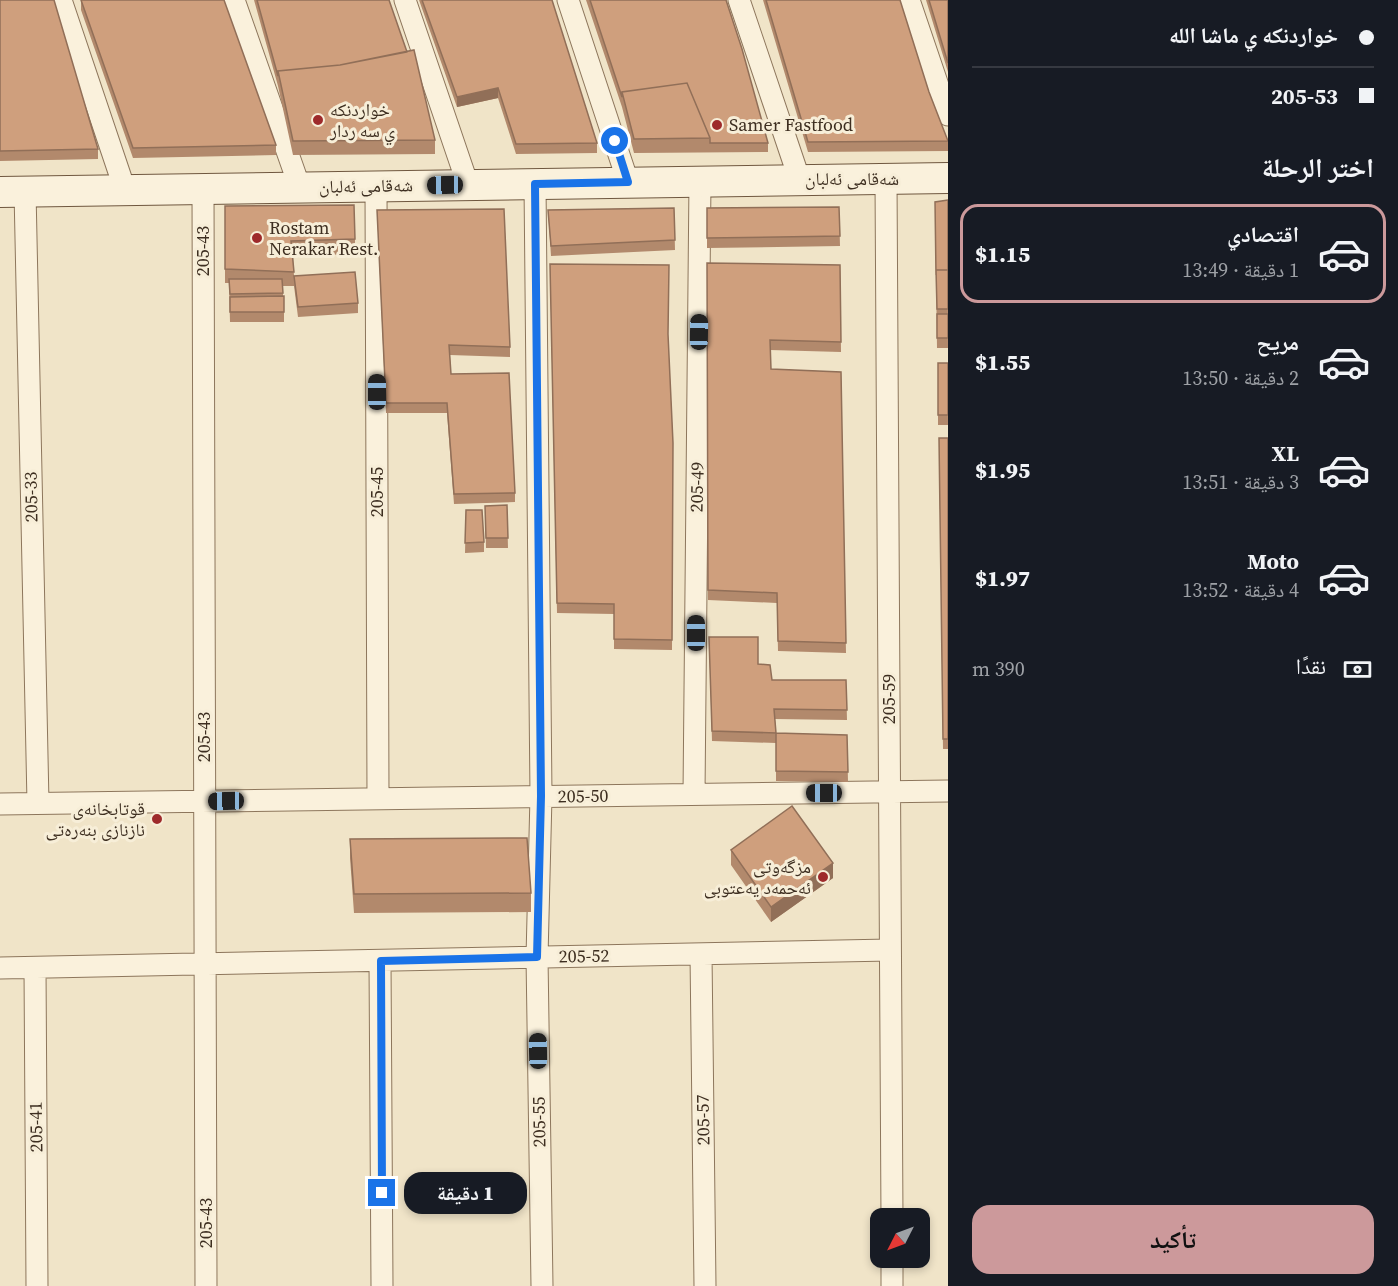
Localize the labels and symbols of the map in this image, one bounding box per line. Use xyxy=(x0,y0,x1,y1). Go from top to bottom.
place label: خواردنكه ي سه ردار xyxy=(329,97,395,146)
place label: Samer Fastfood xyxy=(729,112,853,137)
marker: خواردنكه ي سه ردار xyxy=(311,113,325,127)
marker: Samer Fastfood xyxy=(710,118,724,132)
route start xyxy=(601,127,628,154)
street label: شەقامی ئەلبان xyxy=(805,166,899,191)
street label: شەقامی ئەلبان xyxy=(319,172,413,199)
car xyxy=(427,176,463,194)
place label: Rostam Nerakar Rest. xyxy=(269,215,378,261)
street label: 205-43 xyxy=(190,226,215,276)
marker: Rostam Nerakar Rest. xyxy=(250,231,264,245)
car xyxy=(690,314,708,350)
car xyxy=(368,374,386,410)
street label: 205-49 xyxy=(684,461,709,513)
street label: 205-45 xyxy=(364,467,389,517)
street label: 205-33 xyxy=(18,471,43,523)
car xyxy=(687,615,705,651)
street label: 205-59 xyxy=(876,674,901,724)
street label: 205-43 xyxy=(191,712,216,762)
street label: 205-50 xyxy=(557,783,609,808)
car xyxy=(806,784,842,802)
car xyxy=(208,792,244,810)
place label: قوتابخانەی نازنازی بنەرەتی xyxy=(46,796,145,842)
marker: قوتابخانەی نازنازی بنەرەتی xyxy=(150,812,164,826)
place label: مزگەوتی ئەحمەد یەعتوبی xyxy=(704,854,811,900)
marker: مزگەوتی ئەحمەد یەعتوبی xyxy=(816,870,830,884)
street label: 205-52 xyxy=(558,943,610,968)
car xyxy=(529,1033,547,1069)
street label: 205-57 xyxy=(690,1094,715,1146)
street label: 205-55 xyxy=(526,1096,551,1148)
street label: 205-41 xyxy=(23,1101,48,1153)
callout: 1 دقيقة xyxy=(403,1172,526,1214)
route end xyxy=(368,1179,395,1206)
street label: 205-43 xyxy=(193,1198,218,1248)
north arrow xyxy=(870,1208,930,1268)

